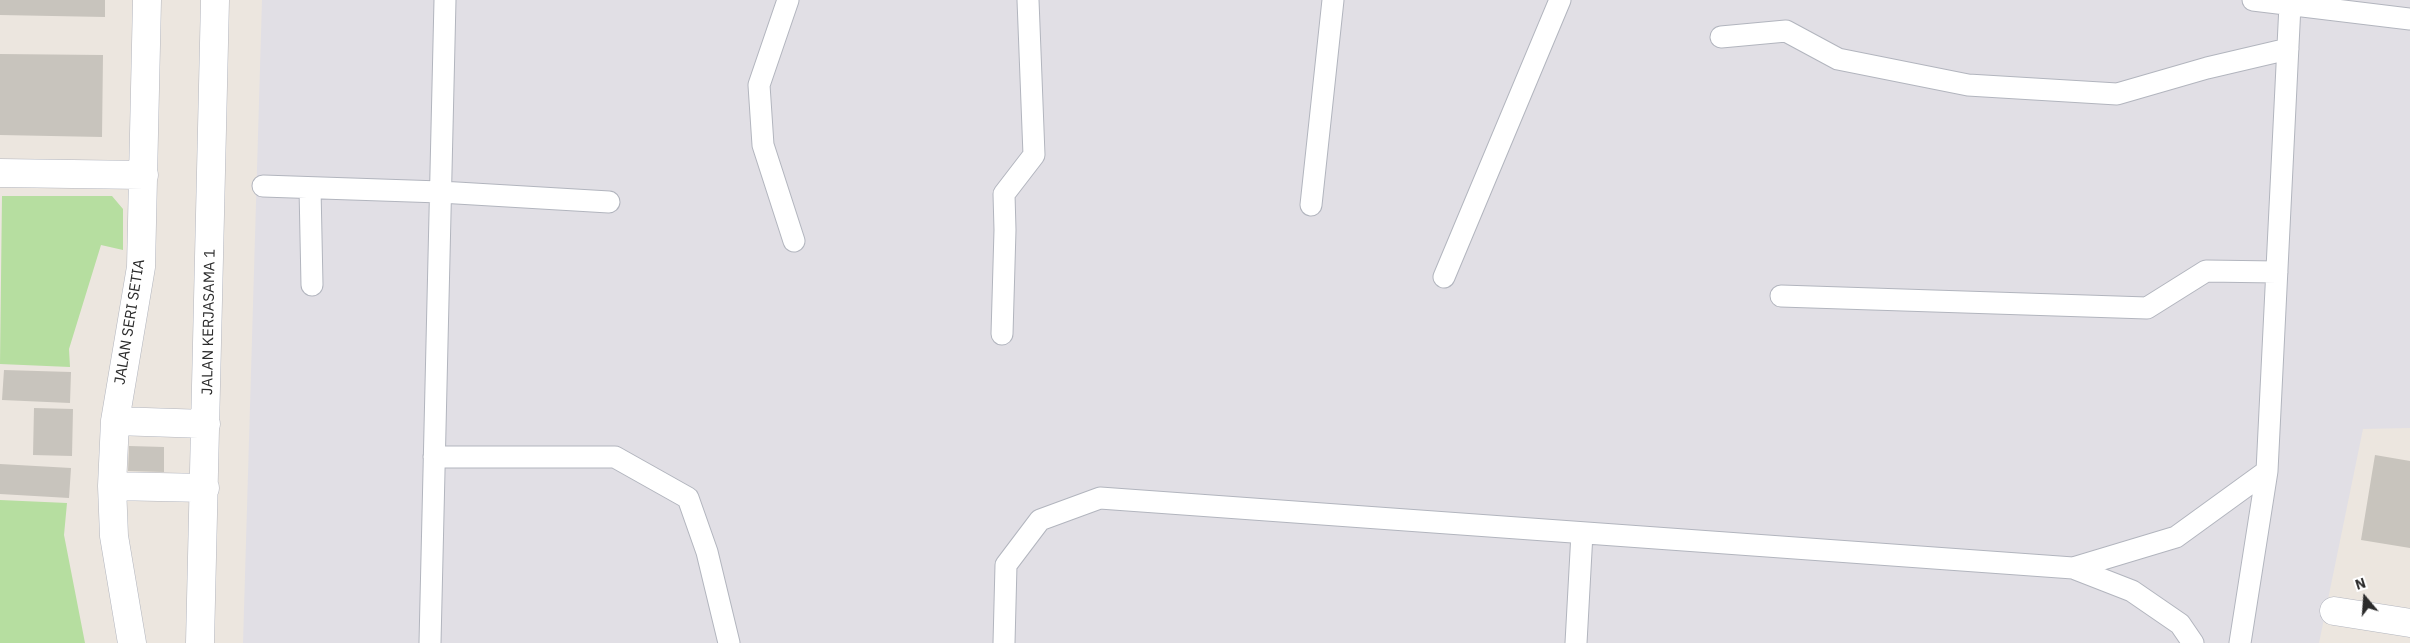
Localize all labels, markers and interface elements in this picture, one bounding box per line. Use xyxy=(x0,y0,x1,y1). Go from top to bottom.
street label: JALAN KERJASAMA 1 xyxy=(199,249,219,395)
street label: JALAN SERI SETIA xyxy=(111,258,149,386)
north arrow xyxy=(2340,573,2390,623)
text: N xyxy=(2353,574,2368,594)

